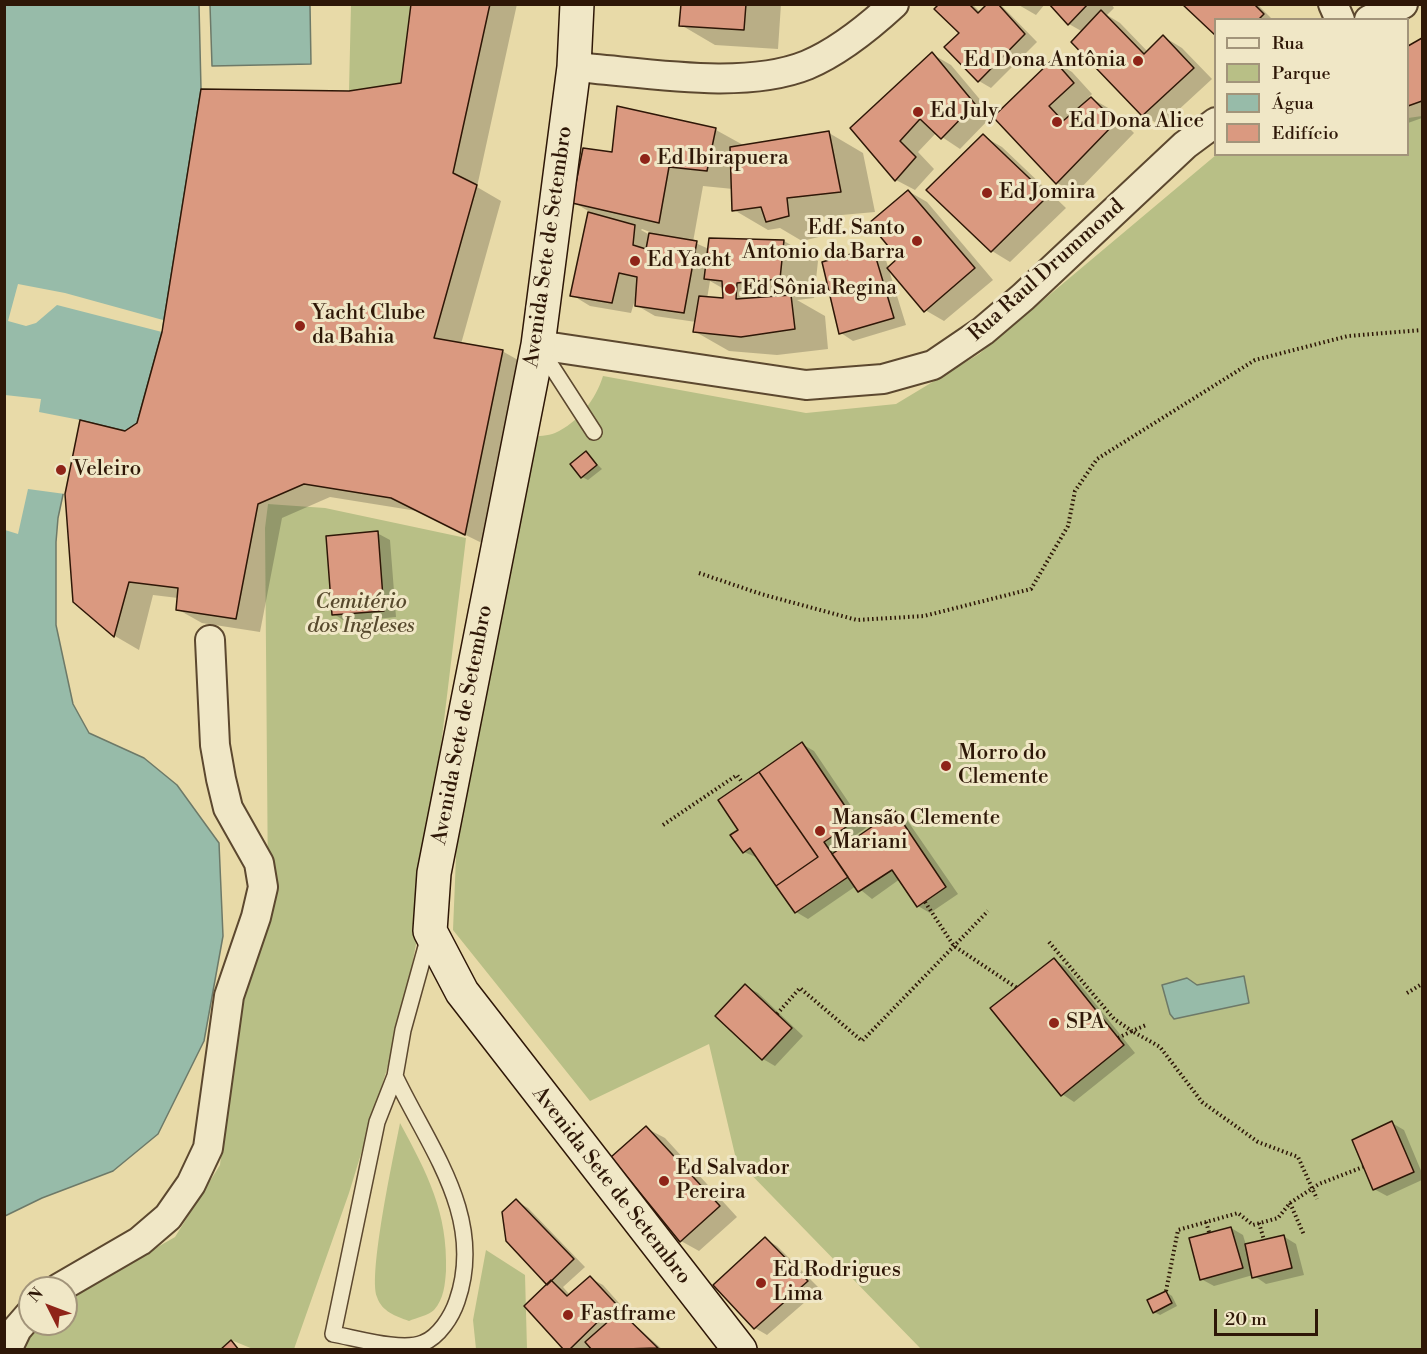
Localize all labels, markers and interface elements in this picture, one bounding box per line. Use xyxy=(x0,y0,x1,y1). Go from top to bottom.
legend xyxy=(1214,18,1409,156)
text: Rua xyxy=(1272,32,1304,55)
place label: Ed Dona Antônia xyxy=(964,48,1126,74)
marker: Ed Dona Antônia xyxy=(1131,54,1145,68)
text: Parque xyxy=(1272,62,1331,85)
text: Água xyxy=(1272,92,1314,115)
place label: Ed July xyxy=(930,99,998,125)
marker: Ed July xyxy=(911,105,925,119)
place label: Ed Dona Alice xyxy=(1069,109,1204,135)
marker: Ed Dona Alice xyxy=(1050,115,1064,129)
text: Edifício xyxy=(1272,122,1339,145)
street label: Avenida Sete de Setembro xyxy=(520,125,578,369)
place label: Ed Ibirapuera xyxy=(657,146,789,172)
marker: Ed Ibirapuera xyxy=(638,152,652,166)
place label: Ed Jomira xyxy=(999,180,1095,206)
marker: Ed Jomira xyxy=(980,186,994,200)
street label: Rua Raul Drummond xyxy=(964,195,1130,347)
place label: Edf. Santo Antonio da Barra xyxy=(742,216,905,266)
marker: Edf. Santo Antonio da Barra xyxy=(910,234,924,248)
place label: Ed Yacht xyxy=(647,248,731,274)
marker: Ed Yacht xyxy=(628,254,642,268)
place label: Ed Sônia Regina xyxy=(742,276,897,302)
marker: Ed Sônia Regina xyxy=(723,282,737,296)
place label: Yacht Clube da Bahia xyxy=(312,301,425,351)
marker: Yacht Clube da Bahia xyxy=(293,319,307,333)
place label: Veleiro xyxy=(73,457,141,483)
marker: Veleiro xyxy=(54,463,68,477)
park label: Cemitério dos Ingleses xyxy=(307,590,415,640)
street label: Avenida Sete de Setembro xyxy=(427,603,499,847)
place label: Morro do Clemente xyxy=(958,741,1049,791)
marker: Morro do Clemente xyxy=(939,759,953,773)
place label: Mansão Clemente Mariani xyxy=(832,806,1000,856)
marker: Mansão Clemente Mariani xyxy=(813,824,827,838)
place label: SPA xyxy=(1066,1010,1105,1036)
marker: SPA xyxy=(1047,1016,1061,1030)
street label: Avenida Sete de Setembro xyxy=(526,1082,696,1290)
place label: Ed Salvador Pereira xyxy=(676,1156,790,1206)
marker: Ed Salvador Pereira xyxy=(657,1174,671,1188)
place label: Ed Rodrigues Lima xyxy=(773,1258,901,1308)
north arrow xyxy=(18,1276,78,1336)
marker: Ed Rodrigues Lima xyxy=(754,1276,768,1290)
text: N xyxy=(24,1284,48,1307)
scale bar xyxy=(1217,1297,1320,1335)
place label: Fastframe xyxy=(580,1302,676,1328)
marker: Fastframe xyxy=(561,1308,575,1322)
text: 20 m xyxy=(1225,1308,1267,1331)

